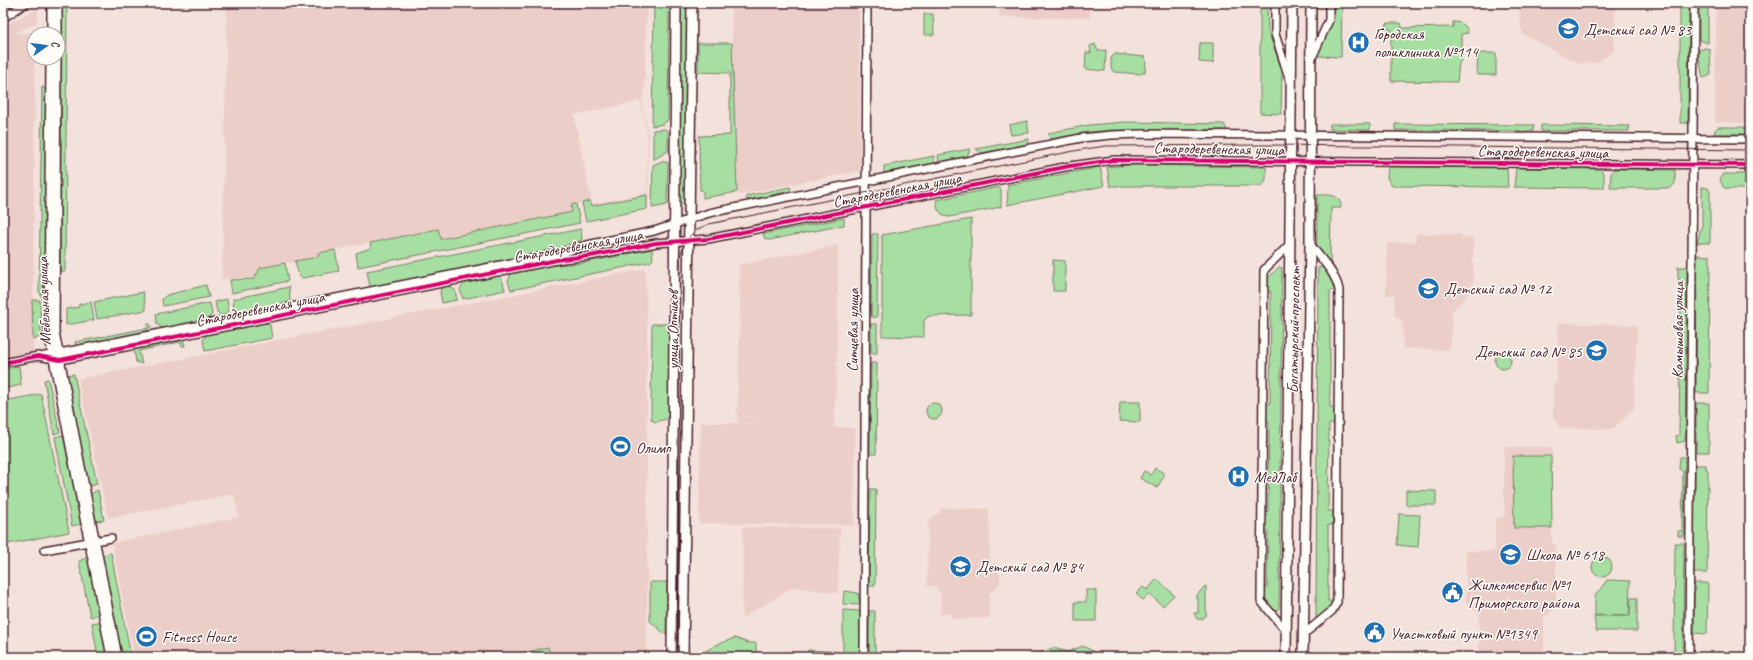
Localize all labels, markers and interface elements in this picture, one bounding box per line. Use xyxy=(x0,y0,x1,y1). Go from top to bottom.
school or university icon: Детский сад № 83 xyxy=(1556,16,1582,42)
place label: Детский сад № 83 xyxy=(1584,20,1693,40)
place label: Городская поликлиника №114 xyxy=(1374,24,1480,62)
north arrow xyxy=(26,26,66,66)
hospital icon: Городская поликлиника №114 xyxy=(1345,29,1371,55)
text: С xyxy=(48,39,64,49)
street label: Стародеревенская улица xyxy=(1153,138,1286,160)
street label: Стародеревенская улица xyxy=(1477,141,1610,163)
street label: Стародеревенская улица xyxy=(831,167,964,212)
street label: Стародеревенская улица xyxy=(512,225,645,267)
street label: Мебельная улица xyxy=(32,255,56,346)
street label: Богатырский проспект xyxy=(1283,265,1305,394)
school or university icon: Детский сад № 12 xyxy=(1416,275,1442,301)
place label: Детский сад № 12 xyxy=(1444,279,1553,299)
street label: Камышовая улица xyxy=(1668,280,1688,379)
street label: Стародеревенская улица xyxy=(194,286,327,331)
street label: улица Оптиков xyxy=(663,287,683,370)
street label: Ситцевая улица xyxy=(842,287,864,372)
school or university icon: Детский сад № 85 xyxy=(1584,338,1610,364)
place label: Детский сад № 85 xyxy=(1475,342,1583,362)
sports icon: Олимп xyxy=(608,434,634,460)
place label: Олимп xyxy=(636,438,672,458)
hospital icon: МедЛаб xyxy=(1226,463,1252,489)
place label: МедЛаб xyxy=(1254,467,1298,487)
school or university icon: Школа № 618 xyxy=(1498,541,1524,567)
place label: Школа № 618 xyxy=(1526,545,1606,565)
school or university icon: Детский сад № 84 xyxy=(947,553,973,579)
place label: Детский сад № 84 xyxy=(976,557,1085,577)
place label: Жилкомсервис №1 Приморского района xyxy=(1468,575,1581,613)
public building icon: Жилкомсервис №1 Приморского района xyxy=(1440,580,1466,606)
public building icon: Участковый пункт №1349 xyxy=(1362,620,1388,646)
sports icon: Fitness House xyxy=(133,623,159,649)
place label: Участковый пункт №1349 xyxy=(1390,624,1539,644)
place label: Fitness House xyxy=(162,627,238,647)

